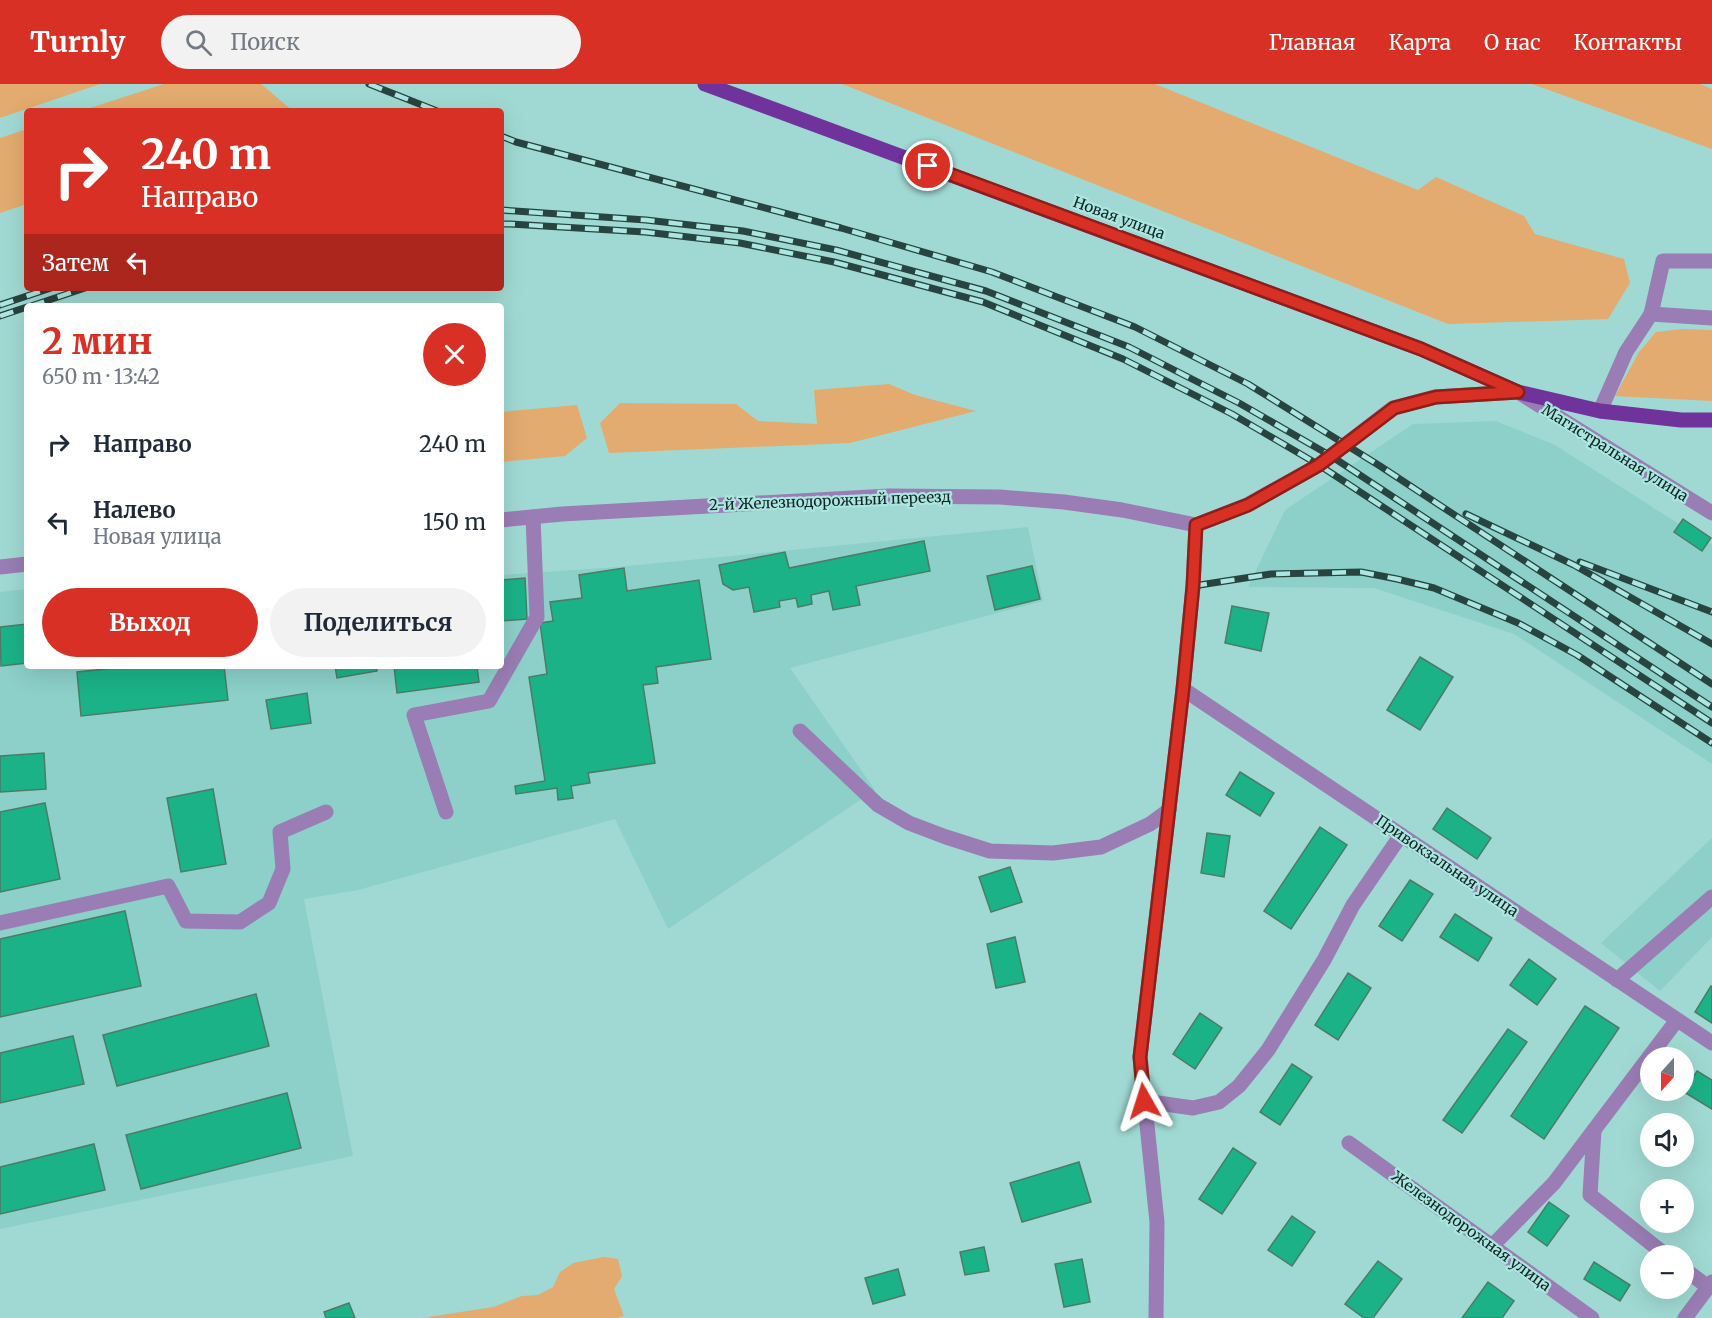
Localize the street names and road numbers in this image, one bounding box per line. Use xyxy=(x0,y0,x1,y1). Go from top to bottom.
street label: Новая улица xyxy=(1071,192,1168,243)
street label: Магистральная улица xyxy=(1538,400,1692,505)
street label: 2-й Железнодорожный переезд xyxy=(709,487,951,514)
street label: Привокзальная улица xyxy=(1372,811,1522,921)
street label: Железнодорожная улица xyxy=(1388,1166,1555,1295)

